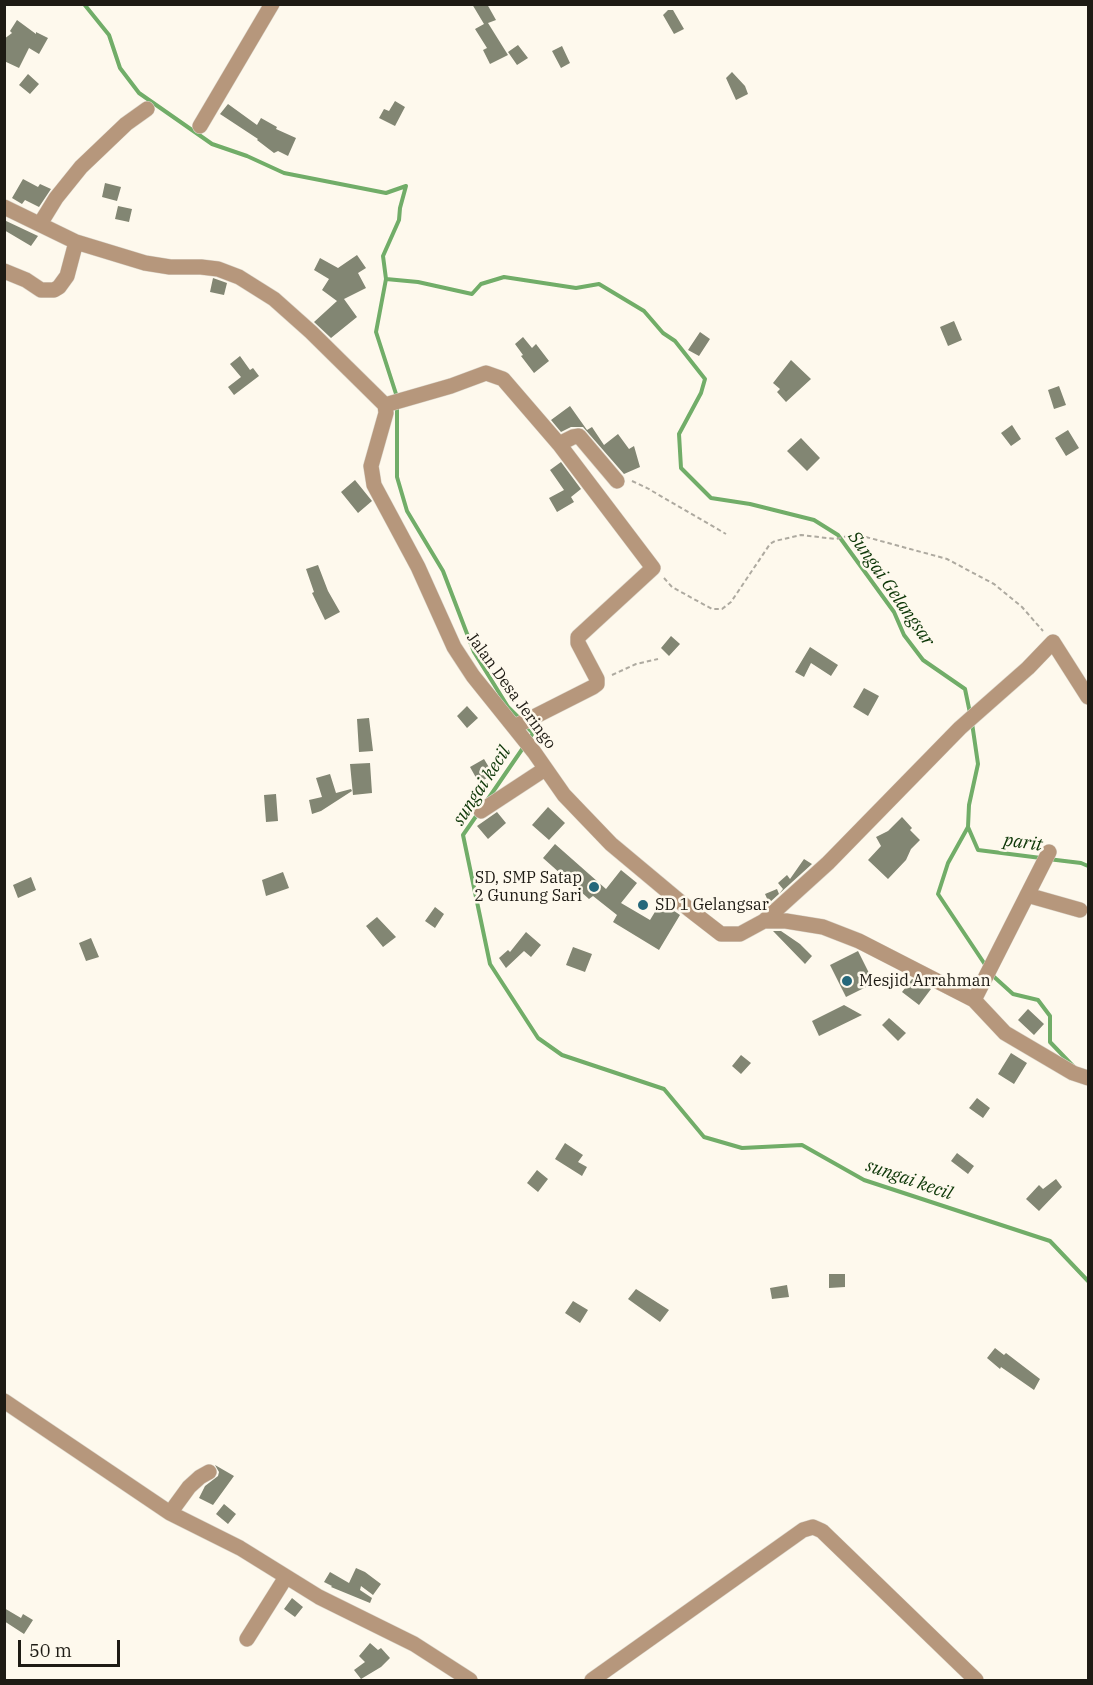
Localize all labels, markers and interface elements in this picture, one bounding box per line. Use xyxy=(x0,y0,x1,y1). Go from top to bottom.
water label: Sungai Gelangsar xyxy=(843,527,939,651)
street label: Jalan Desa Jeringo xyxy=(462,629,560,753)
water label: sungai kecil xyxy=(448,742,516,830)
water label: parit xyxy=(1002,830,1044,856)
place label: SD, SMP Satap 2 Gunung Sari xyxy=(474,868,582,906)
marker: SD, SMP Satap 2 Gunung Sari xyxy=(587,880,601,894)
place label: SD 1 Gelangsar xyxy=(655,895,769,915)
marker: SD 1 Gelangsar xyxy=(636,898,650,912)
place label: Mesjid Arrahman xyxy=(859,971,991,991)
marker: Mesjid Arrahman xyxy=(840,974,854,988)
water label: sungai kecil xyxy=(863,1155,955,1205)
scale bar xyxy=(21,1628,123,1666)
text: 50 m xyxy=(29,1639,72,1662)

